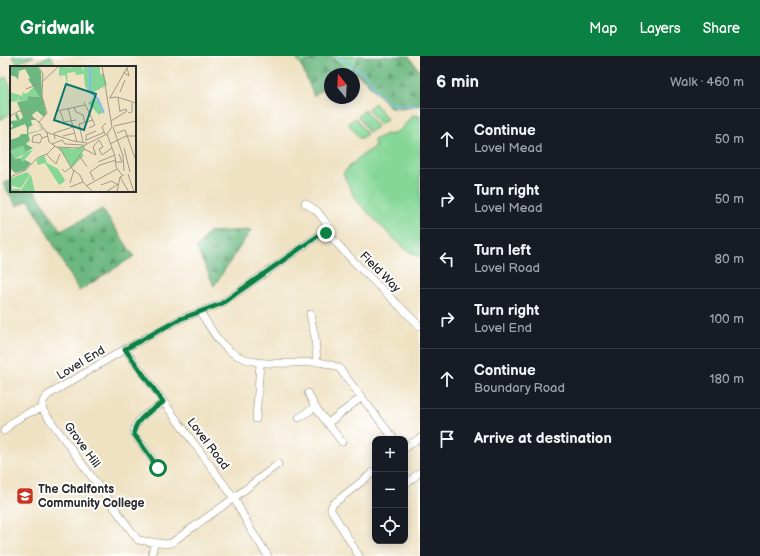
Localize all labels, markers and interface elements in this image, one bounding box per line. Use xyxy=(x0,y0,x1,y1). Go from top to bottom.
text: Gridwalk xyxy=(20,17,95,40)
text: Map xyxy=(589,20,617,37)
text: Layers xyxy=(639,20,681,37)
text: Share xyxy=(703,20,740,37)
inset map xyxy=(10,66,136,192)
north arrow xyxy=(324,68,360,104)
text: 6 min xyxy=(436,72,479,92)
text: Walk · 460 m xyxy=(670,74,744,90)
text: Continue xyxy=(474,121,536,140)
icon: ahead xyxy=(436,128,458,150)
text: 50 m xyxy=(715,131,744,147)
text: Lovel Mead xyxy=(474,140,542,156)
text: Turn right xyxy=(474,181,539,200)
icon: right xyxy=(436,188,458,210)
text: 50 m xyxy=(715,191,744,207)
text: Lovel Mead xyxy=(474,200,542,216)
route end xyxy=(317,224,335,242)
text: Turn left xyxy=(474,241,531,260)
street label: Field Way xyxy=(356,248,404,296)
icon: left xyxy=(436,248,458,270)
text: 80 m xyxy=(715,251,744,267)
text: Lovel Road xyxy=(474,260,540,276)
text: Turn right xyxy=(474,301,539,320)
icon: right xyxy=(436,308,458,330)
text: 100 m xyxy=(709,311,744,327)
text: Lovel End xyxy=(474,320,532,336)
street label: Lovel End xyxy=(54,343,108,383)
text: Continue xyxy=(474,361,536,380)
icon: ahead xyxy=(436,368,458,390)
text: 180 m xyxy=(709,371,744,387)
text: Boundary Road xyxy=(474,380,565,396)
street label: Lovel Road xyxy=(184,415,232,473)
street label: Grove Hill xyxy=(60,419,104,471)
icon: arrive xyxy=(436,428,458,450)
text: Arrive at destination xyxy=(474,429,612,448)
map controls xyxy=(372,436,408,544)
button: + xyxy=(372,436,408,472)
route start xyxy=(149,459,167,477)
button: − xyxy=(372,472,408,508)
place label: The Chalfonts Community College xyxy=(38,482,145,511)
school or university icon: The Chalfonts Community College xyxy=(15,486,35,506)
button: locate xyxy=(372,508,408,544)

